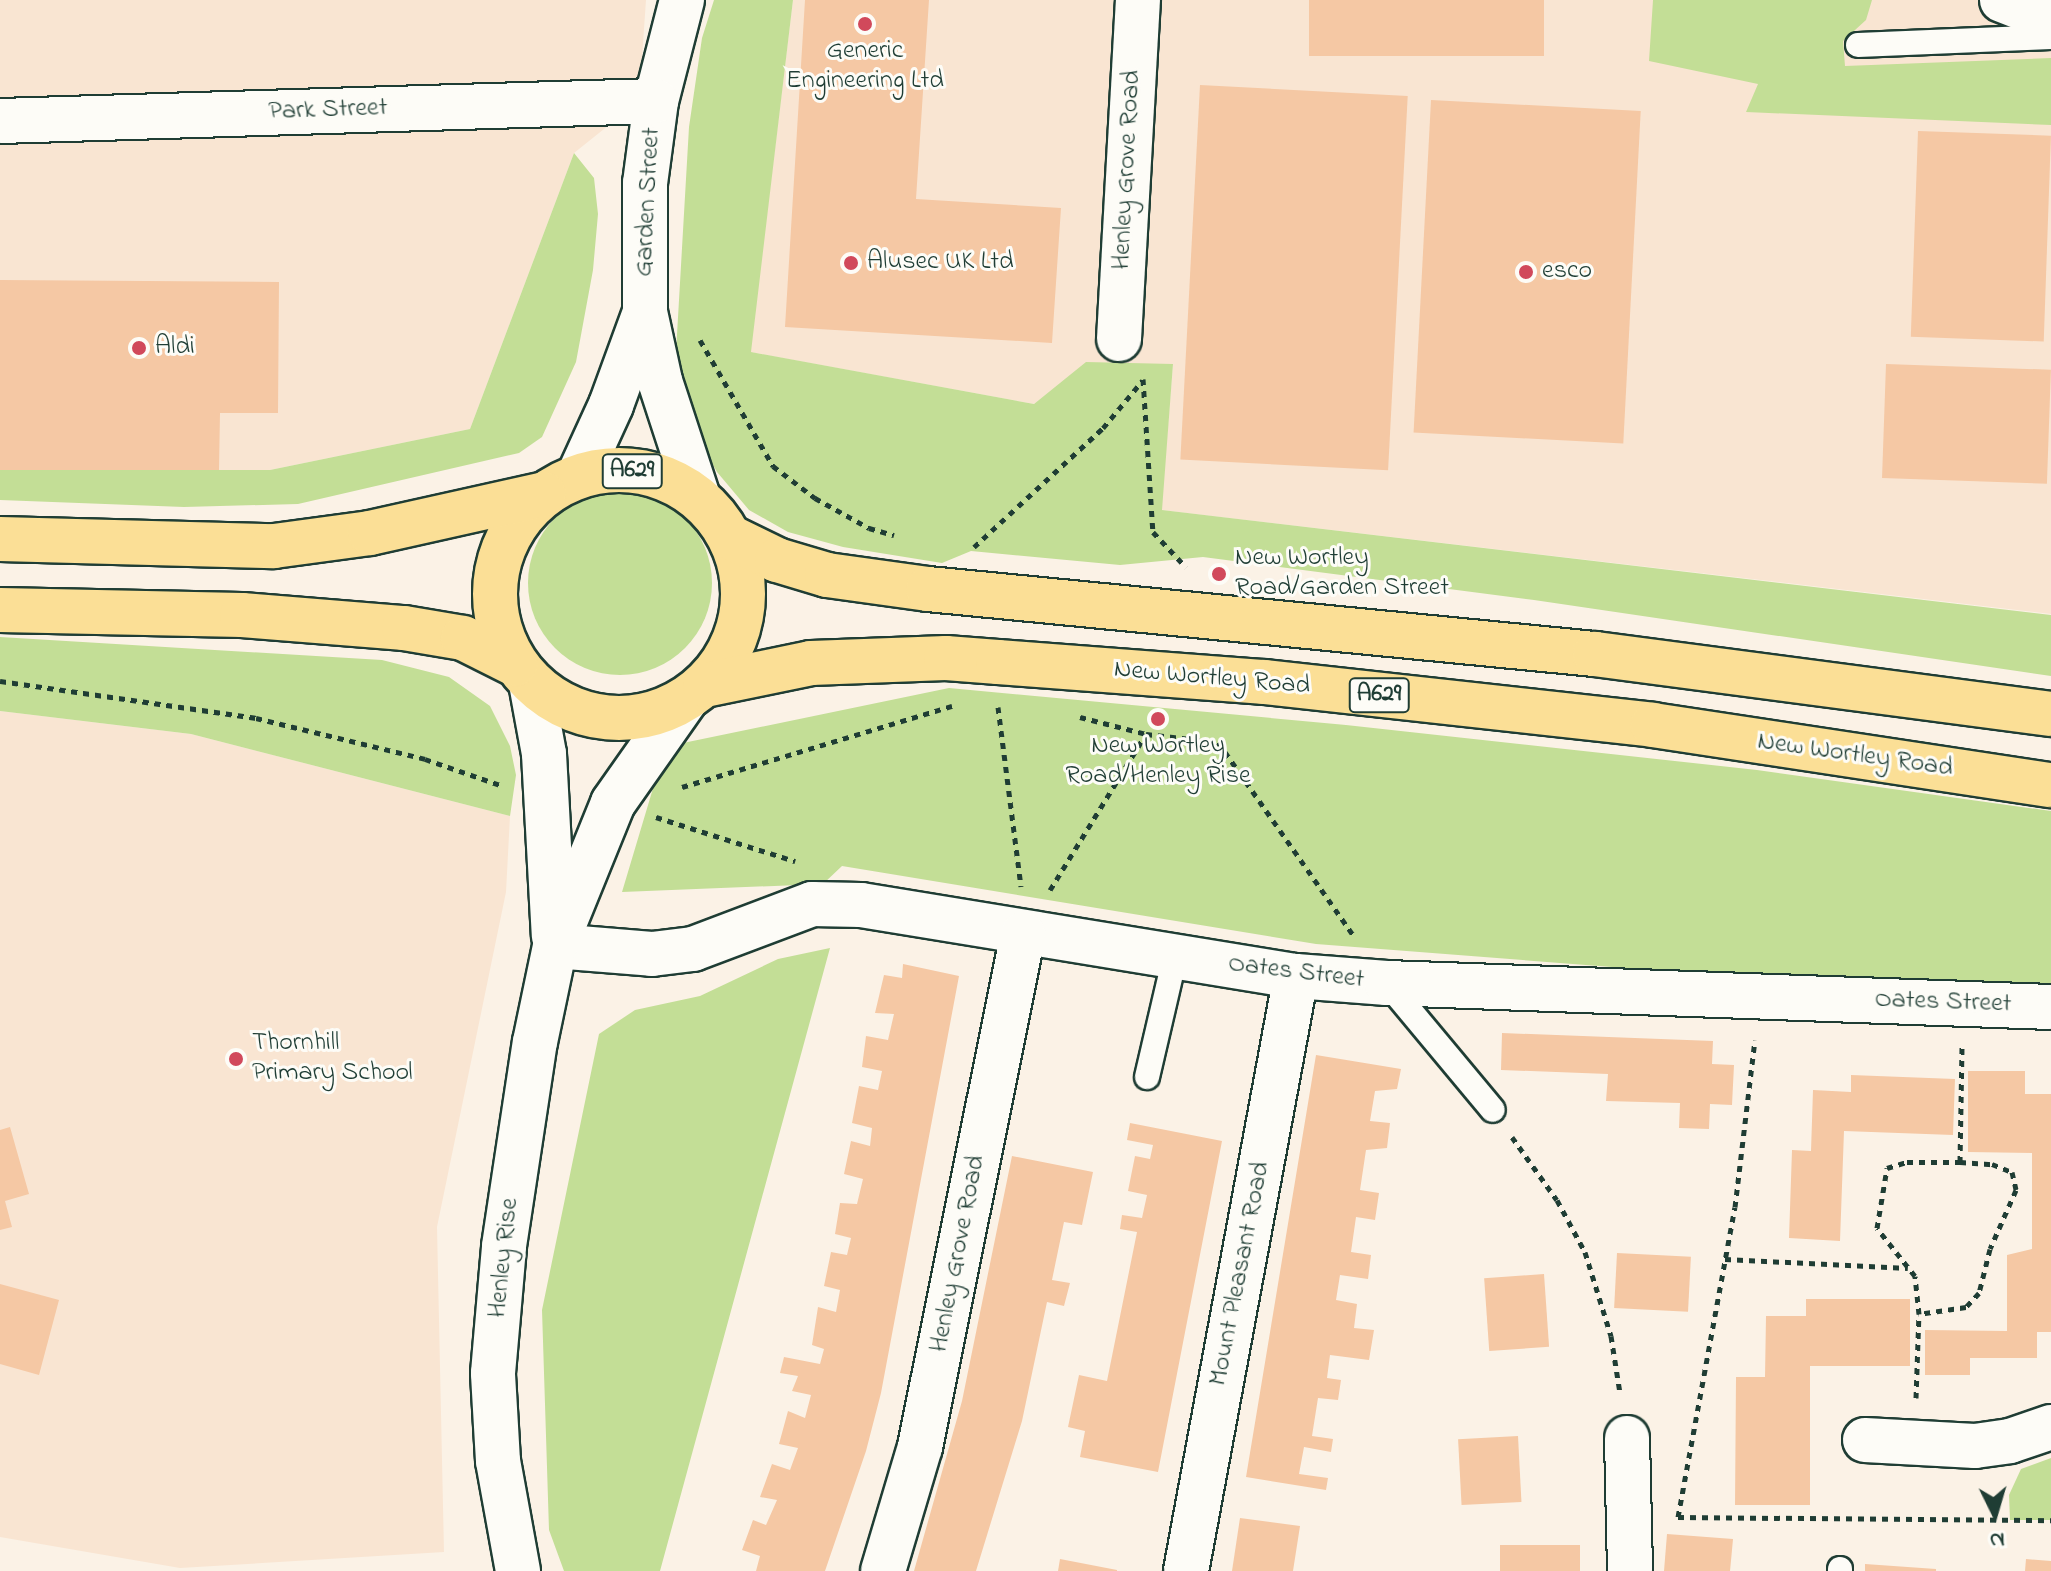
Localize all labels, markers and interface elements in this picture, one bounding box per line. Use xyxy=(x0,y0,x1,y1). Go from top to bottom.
marker: Generic Engineering Ltd xyxy=(856,15,874,33)
place label: Generic Engineering Ltd xyxy=(786,36,944,98)
street label: Henley Grove Road xyxy=(1107,69,1149,271)
street label: Park Street xyxy=(268,93,388,129)
street label: Garden Street xyxy=(630,127,668,277)
place label: Alusec UK Ltd xyxy=(867,247,1014,279)
marker: Alusec UK Ltd xyxy=(842,254,860,272)
place label: esco xyxy=(1542,256,1592,288)
marker: esco xyxy=(1517,263,1535,281)
place label: Aldi xyxy=(155,332,195,364)
marker: Aldi xyxy=(130,339,148,357)
road number: A629 xyxy=(600,451,664,491)
place label: New Wortley Road/Garden Street xyxy=(1235,543,1449,604)
marker: New Wortley Road/Garden Street xyxy=(1210,565,1228,583)
street label: New Wortley Road xyxy=(1113,655,1311,703)
road number: A629 xyxy=(1347,675,1411,715)
marker: New Wortley Road/Henley Rise xyxy=(1149,710,1167,728)
street label: New Wortley Road xyxy=(1755,727,1955,785)
place label: New Wortley Road/Henley Rise xyxy=(1065,731,1251,792)
street label: Oates Street xyxy=(1226,949,1366,997)
street label: Oates Street xyxy=(1874,985,2012,1021)
place label: Thornhill Primary School xyxy=(252,1028,413,1090)
marker: Thornhill Primary School xyxy=(227,1050,245,1068)
street label: Henley Grove Road xyxy=(925,1153,993,1355)
street label: Mount Pleasant Road xyxy=(1204,1159,1278,1389)
street label: Henley Rise xyxy=(483,1196,527,1320)
north arrow xyxy=(1955,1475,2035,1555)
text: N xyxy=(1988,1522,2006,1555)

